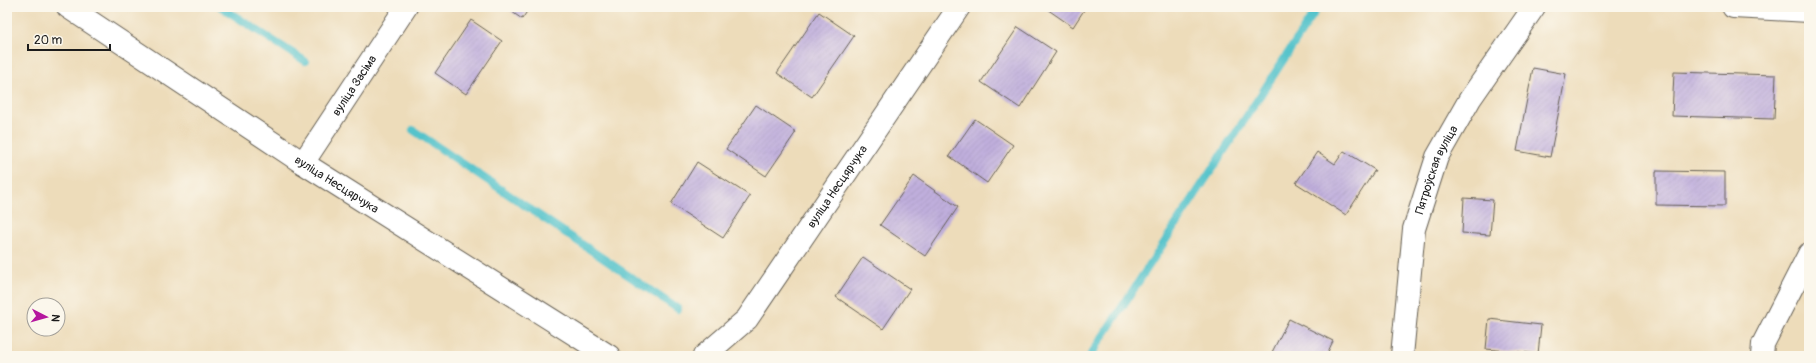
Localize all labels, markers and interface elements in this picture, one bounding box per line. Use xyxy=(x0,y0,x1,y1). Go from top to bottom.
scale bar xyxy=(28,26,110,52)
text: 20 m xyxy=(34,33,63,48)
street label: вуліца Засіма xyxy=(329,52,380,119)
street label: Пятроўская вуліца xyxy=(1412,122,1462,216)
street label: вуліца Несцярчука xyxy=(804,142,871,231)
street label: вуліца Несцярчука xyxy=(292,153,382,217)
north arrow xyxy=(26,297,66,337)
text: N xyxy=(49,314,62,323)

